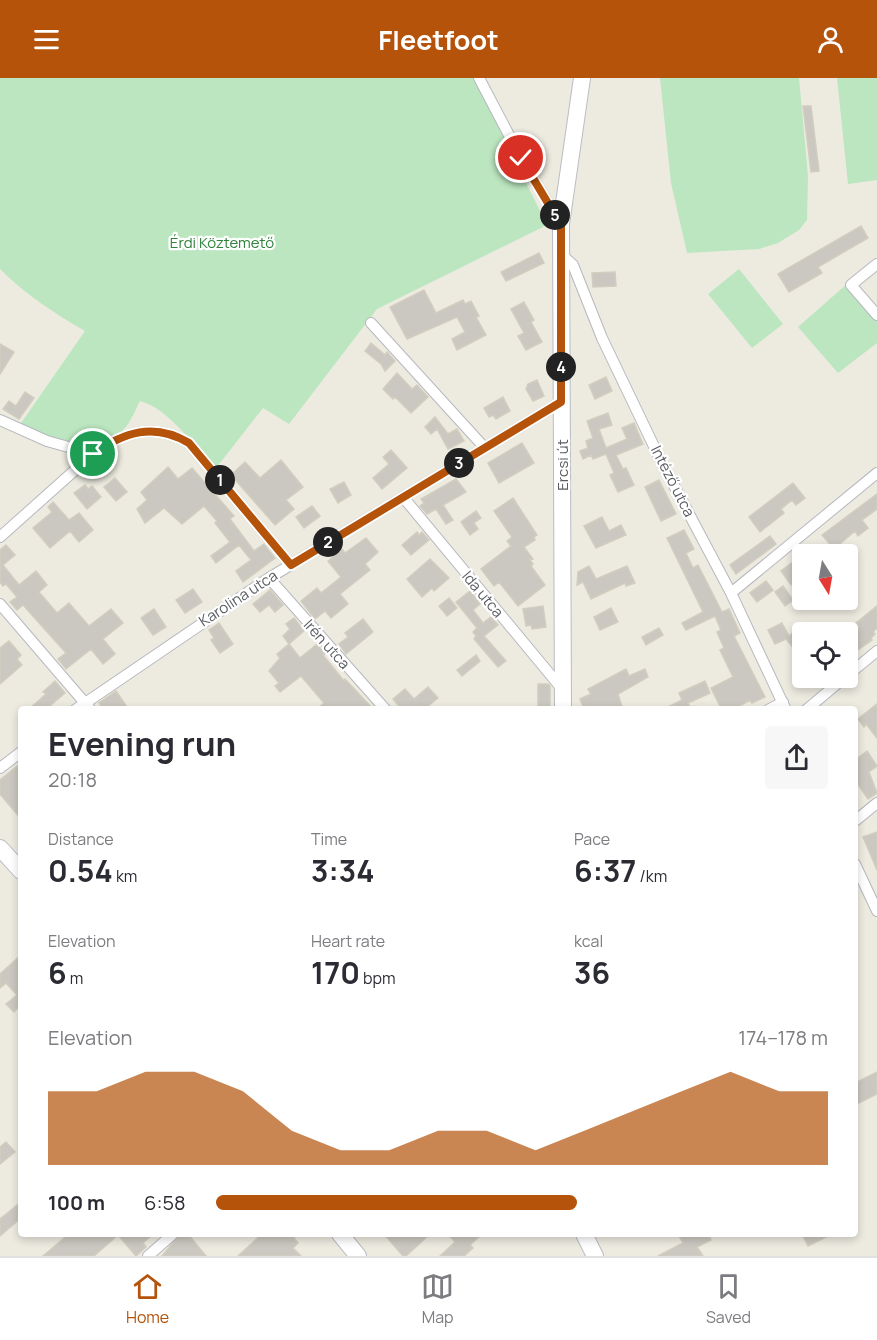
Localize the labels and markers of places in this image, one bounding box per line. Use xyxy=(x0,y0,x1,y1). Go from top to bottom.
pin xyxy=(495,132,546,183)
pin: 5 xyxy=(540,200,570,230)
pin: 4 xyxy=(546,352,576,382)
pin xyxy=(67,428,118,479)
pin: 3 xyxy=(444,448,474,478)
pin: 1 xyxy=(205,465,235,495)
pin: 2 xyxy=(313,527,343,557)

